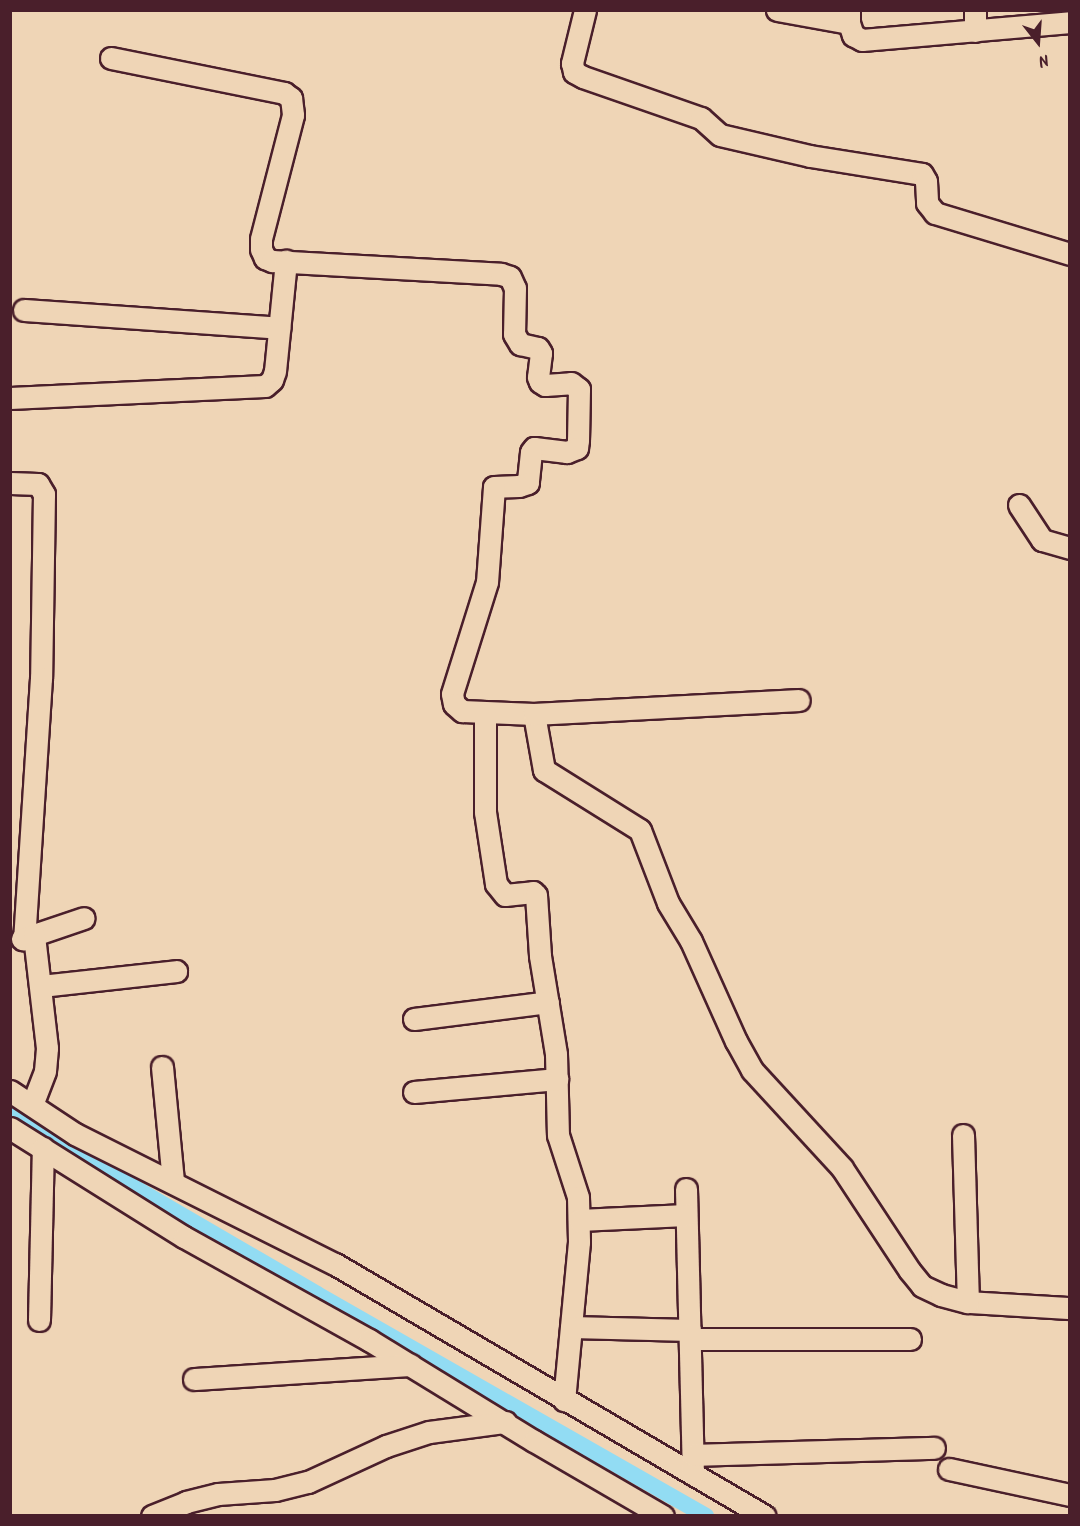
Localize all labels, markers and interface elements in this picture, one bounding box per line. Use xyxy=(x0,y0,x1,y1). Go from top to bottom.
north arrow xyxy=(1008,12,1068,72)
text: N xyxy=(1035,46,1052,73)

